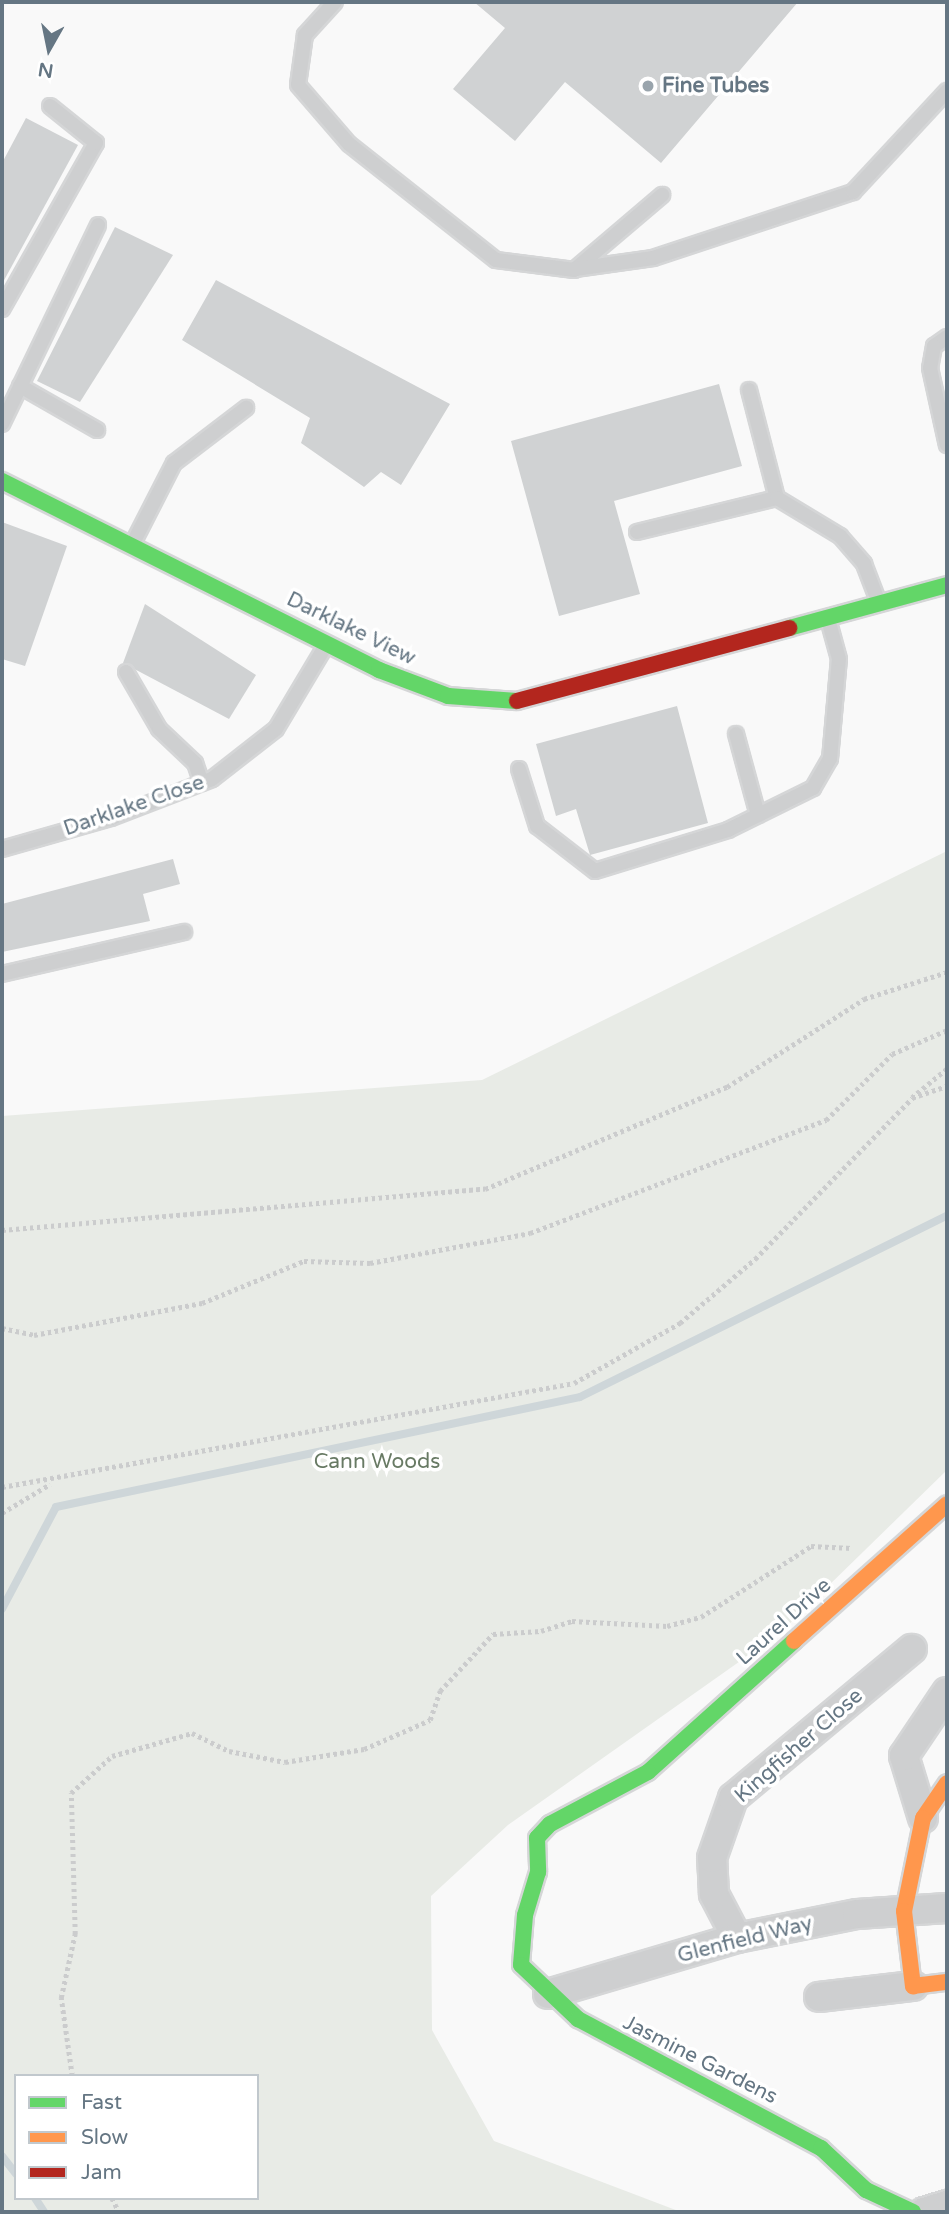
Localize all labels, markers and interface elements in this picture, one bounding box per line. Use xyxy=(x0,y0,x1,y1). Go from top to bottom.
north arrow xyxy=(14,14,84,84)
text: N xyxy=(36,58,55,82)
place label: Fine Tubes xyxy=(662,73,769,99)
marker: Fine Tubes xyxy=(640,78,656,94)
street label: Darklake View xyxy=(282,587,420,671)
street label: Darklake Close xyxy=(60,770,208,842)
park label: Cann Woods xyxy=(314,1449,440,1475)
street label: Laurel Drive xyxy=(731,1573,837,1671)
street label: Kingfisher Close xyxy=(730,1684,868,1808)
street label: Glenfield Way xyxy=(675,1911,815,1969)
street label: Jasmine Gardens xyxy=(619,2010,781,2110)
legend xyxy=(14,2074,259,2200)
text: Fast xyxy=(81,2090,122,2115)
text: Slow xyxy=(81,2125,128,2150)
text: Jam xyxy=(81,2160,122,2185)

